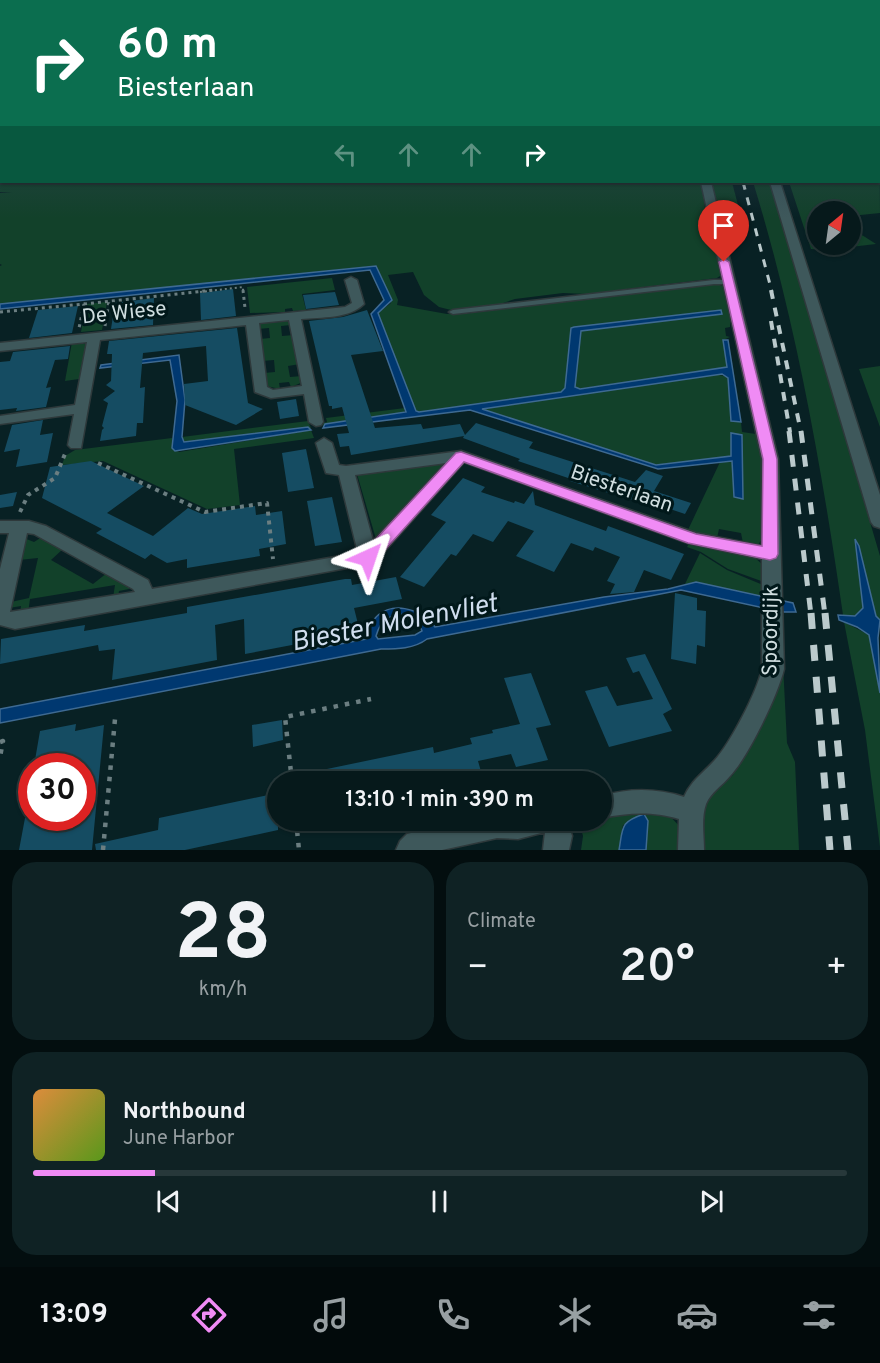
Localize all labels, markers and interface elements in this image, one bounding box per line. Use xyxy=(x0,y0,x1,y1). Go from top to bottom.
text: 60 m xyxy=(117,20,218,73)
icon: right xyxy=(18,24,96,102)
text: Biesterlaan xyxy=(117,72,254,106)
icon: left xyxy=(329,138,362,171)
icon: ahead xyxy=(392,138,425,171)
icon: ahead xyxy=(455,138,488,171)
icon: right xyxy=(518,138,551,171)
pin xyxy=(698,200,749,262)
north arrow xyxy=(807,201,861,255)
map controls xyxy=(807,201,861,255)
icon: arrive xyxy=(707,209,740,242)
street label: De Wiese xyxy=(81,296,168,331)
street label: Biesterlaan xyxy=(567,459,676,520)
position arrow xyxy=(336,526,400,590)
street label: Spoordijk xyxy=(757,586,786,676)
water label: Biester Molenvliet xyxy=(288,587,502,661)
speed limit sign: 30 xyxy=(18,753,96,831)
text: 13:10 · 1 min · 390 m xyxy=(345,787,534,814)
text: 28 xyxy=(175,888,271,987)
text: Climate xyxy=(467,909,536,935)
text: 20° xyxy=(619,940,695,997)
text: − xyxy=(467,948,488,990)
text: + xyxy=(826,948,847,990)
text: km/h xyxy=(199,977,247,1003)
text: Northbound xyxy=(123,1099,246,1126)
text: June Harbor xyxy=(123,1126,235,1152)
icon: previous xyxy=(152,1185,185,1218)
icon: pause xyxy=(423,1185,456,1218)
icon: next xyxy=(695,1185,728,1218)
icon: directions xyxy=(188,1294,230,1336)
icon: music xyxy=(310,1294,352,1336)
icon: phone xyxy=(432,1294,474,1336)
icon: climate xyxy=(554,1294,596,1336)
icon: car xyxy=(676,1294,718,1336)
icon: filters xyxy=(798,1294,840,1336)
text: 13:09 xyxy=(40,1298,108,1332)

